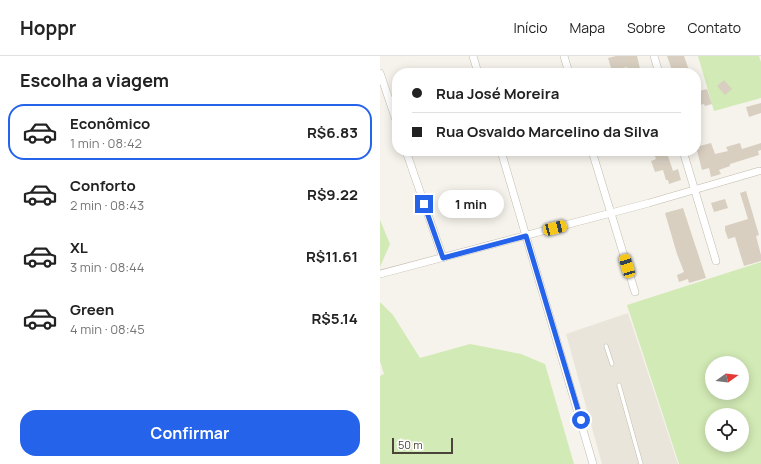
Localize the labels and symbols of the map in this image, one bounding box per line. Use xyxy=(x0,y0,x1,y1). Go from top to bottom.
callout: 1 min xyxy=(438,190,504,218)
route end xyxy=(415,195,433,213)
car xyxy=(542,219,568,237)
car xyxy=(618,253,636,279)
north arrow xyxy=(705,356,749,400)
route start xyxy=(572,411,590,429)
scale bar xyxy=(392,436,453,455)

